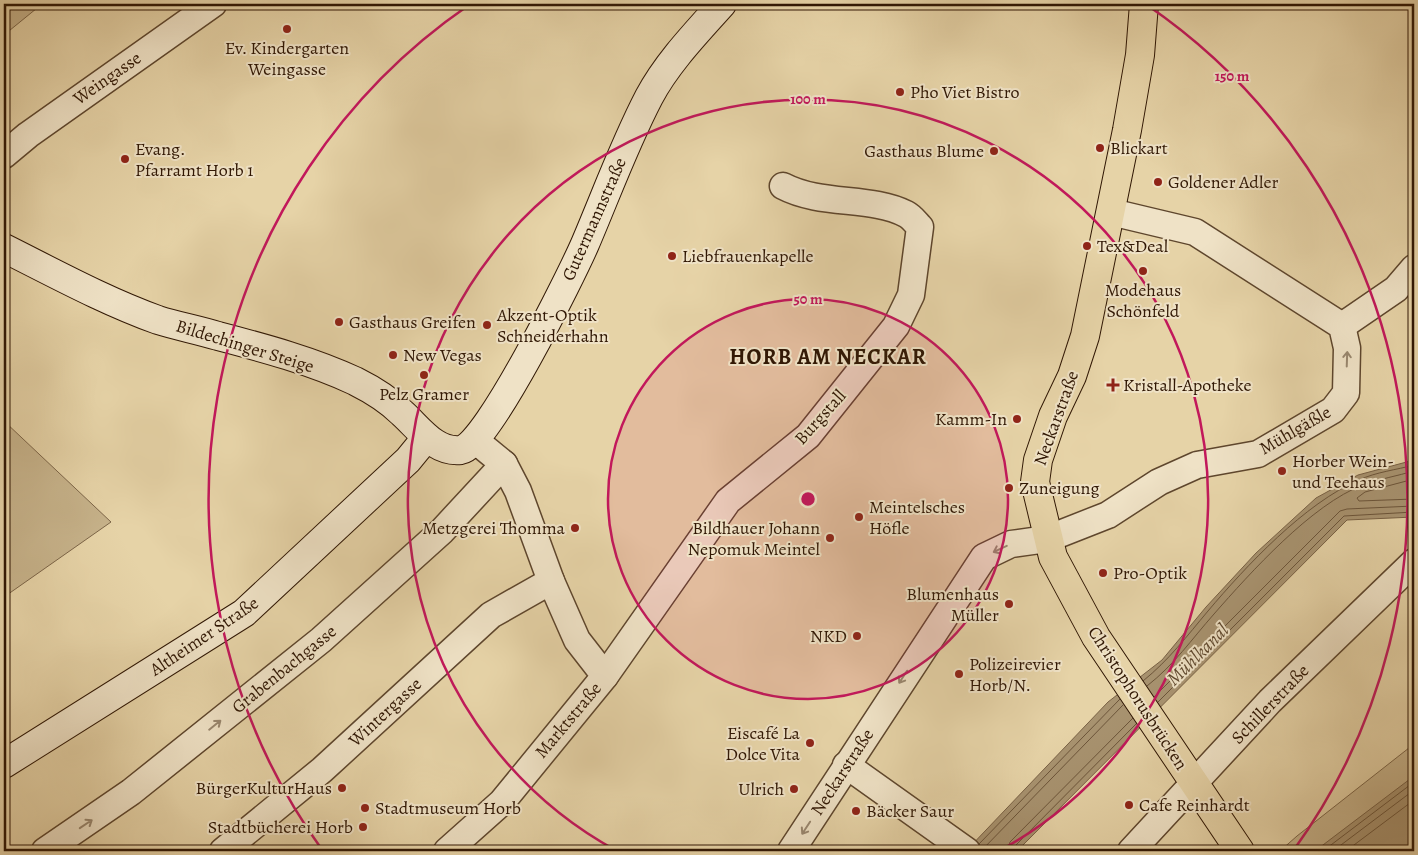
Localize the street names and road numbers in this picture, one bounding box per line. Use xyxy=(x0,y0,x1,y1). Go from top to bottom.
street label: Weingasse xyxy=(67,46,146,111)
street label: Gutermannstraße xyxy=(556,154,632,284)
street label: Bildechinger Steige xyxy=(173,314,317,378)
street label: Neckarstraße xyxy=(1028,367,1084,469)
street label: Burgstall xyxy=(789,384,852,450)
street label: Mühlgäßle xyxy=(1255,400,1335,460)
street label: Altheimer Straße xyxy=(144,591,263,682)
street label: Grabenbachgasse xyxy=(227,619,341,719)
street label: Christophorusbrücken xyxy=(1082,621,1194,775)
street label: Schillerstraße xyxy=(1226,659,1314,749)
street label: Wintergasse xyxy=(343,672,427,753)
street label: Marktstraße xyxy=(529,677,607,763)
street label: Neckarstraße xyxy=(805,724,879,820)

